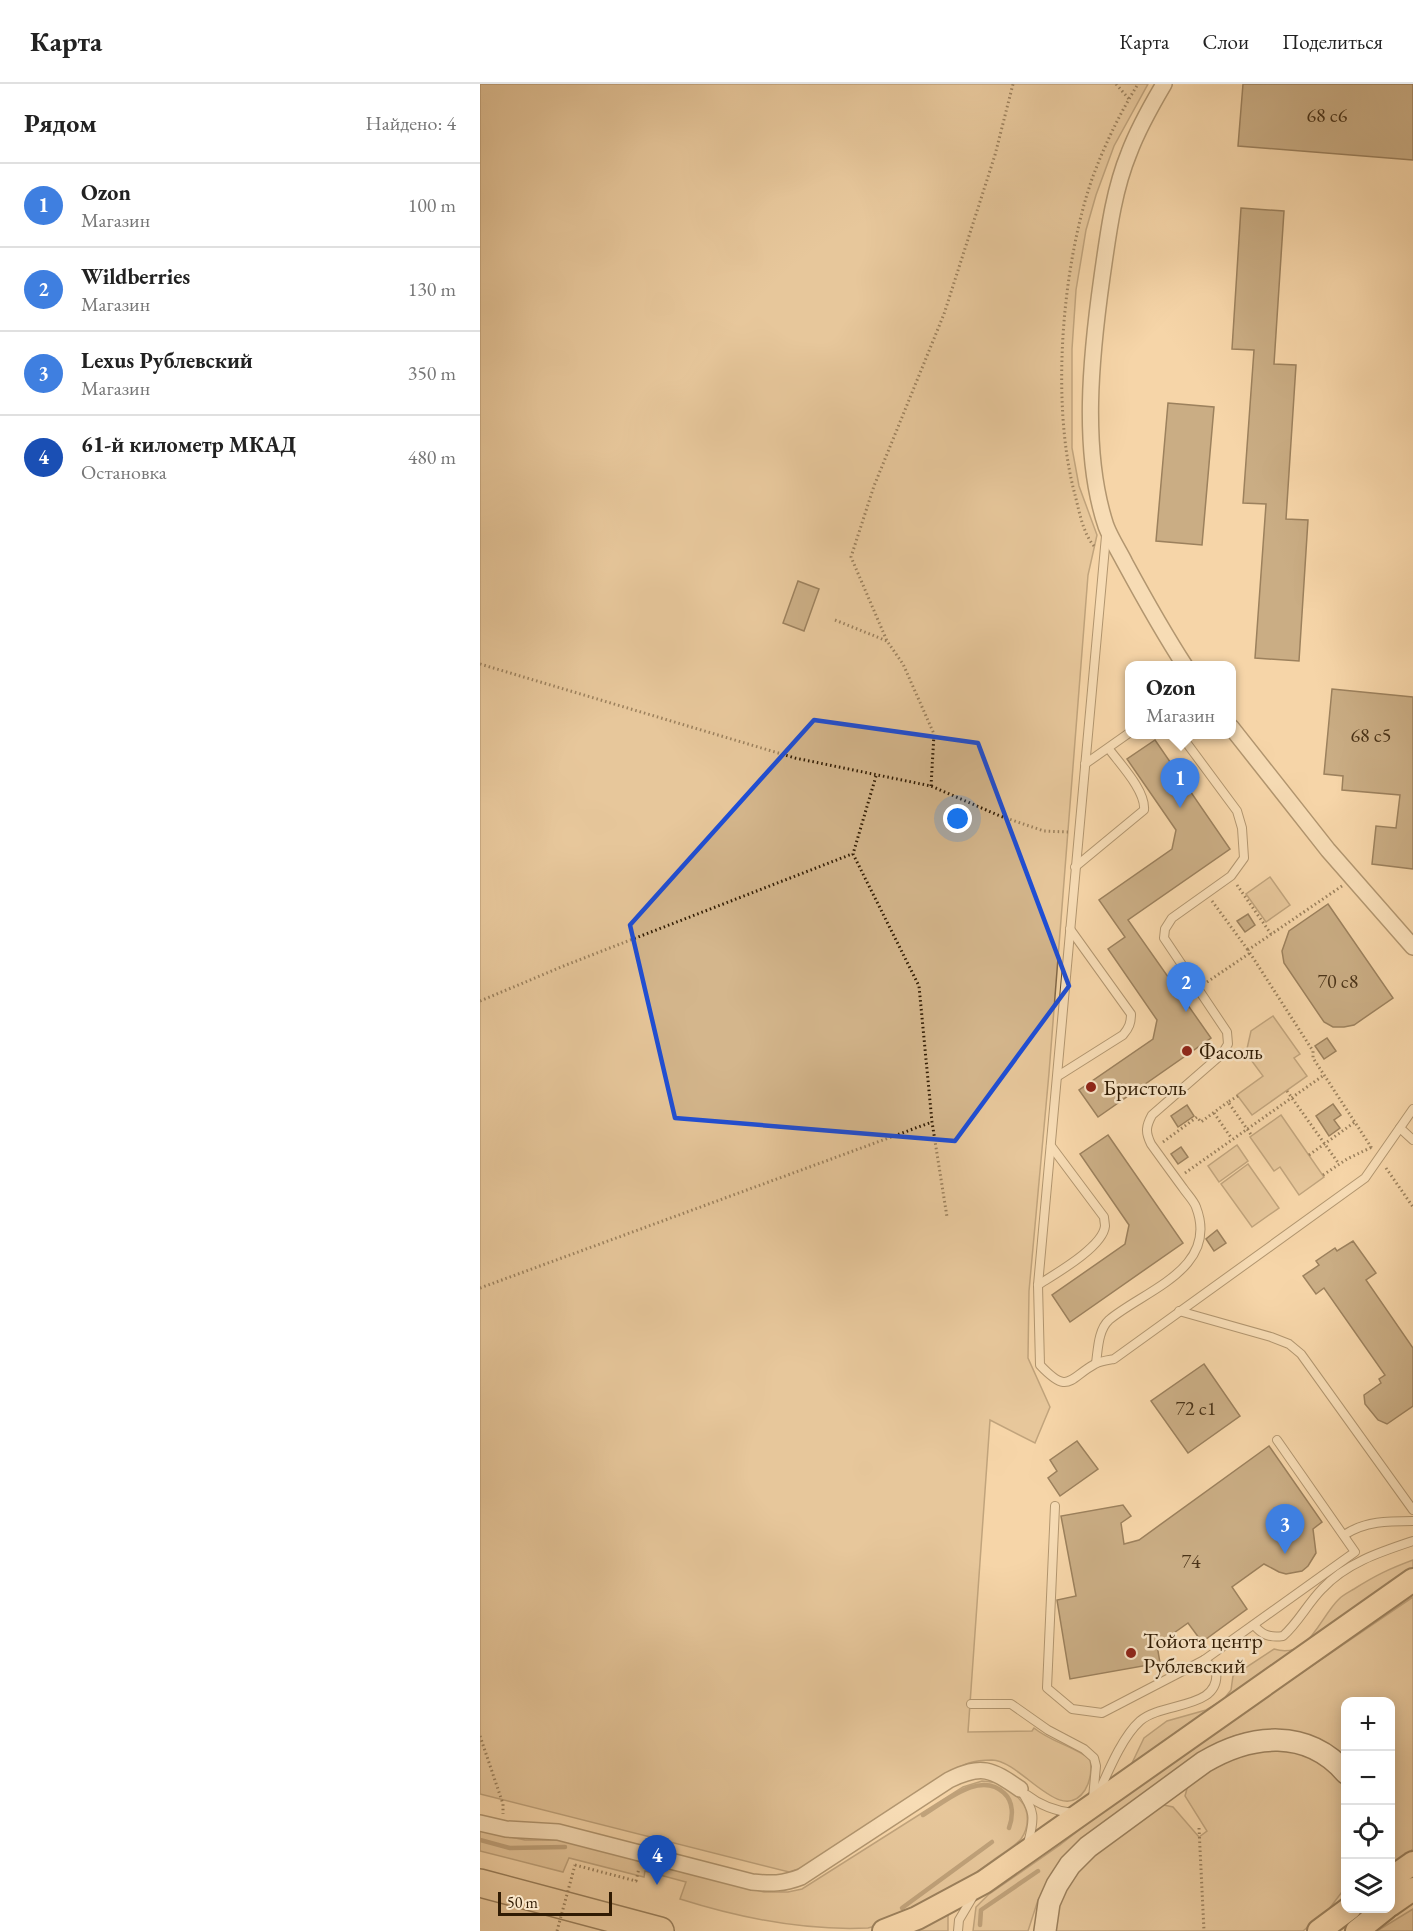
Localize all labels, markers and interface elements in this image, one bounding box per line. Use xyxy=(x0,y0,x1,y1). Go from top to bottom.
text: Карта xyxy=(30,23,102,59)
text: Карта xyxy=(1119,28,1169,55)
text: Слои xyxy=(1202,28,1249,55)
text: Поделиться xyxy=(1282,28,1383,55)
house number: 68 с6 xyxy=(1307,102,1348,128)
text: Рядом xyxy=(24,106,97,140)
text: Найдено: 4 xyxy=(365,110,456,136)
text: Ozon xyxy=(81,178,131,207)
text: 1 xyxy=(38,192,49,218)
text: 100 m xyxy=(408,192,456,218)
text: Магазин xyxy=(81,207,150,233)
text: Wildberries xyxy=(81,262,190,291)
text: 2 xyxy=(38,276,49,302)
text: 130 m xyxy=(408,276,456,302)
text: Магазин xyxy=(81,291,150,317)
text: Lexus Рублевский xyxy=(81,346,253,375)
text: 3 xyxy=(38,360,49,386)
text: 350 m xyxy=(408,360,456,386)
text: Магазин xyxy=(81,375,150,401)
text: 61-й километр МКАД xyxy=(81,430,296,459)
text: 4 xyxy=(38,444,49,470)
text: 480 m xyxy=(408,444,456,470)
text: Остановка xyxy=(81,459,167,485)
popup xyxy=(1125,661,1236,739)
text: Ozon xyxy=(1146,673,1196,702)
text: Магазин xyxy=(1146,702,1215,728)
house number: 68 с5 xyxy=(1351,722,1391,748)
pin: 1 xyxy=(1160,758,1200,808)
your location xyxy=(943,804,972,833)
pin: 2 xyxy=(1166,962,1206,1012)
house number: 70 с8 xyxy=(1318,968,1358,994)
place label: Фасоль xyxy=(1199,1037,1263,1066)
marker: Фасоль xyxy=(1180,1044,1194,1058)
place label: Бристоль xyxy=(1103,1073,1187,1102)
marker: Бристоль xyxy=(1084,1080,1098,1094)
house number: 72 с1 xyxy=(1176,1395,1216,1421)
pin: 3 xyxy=(1266,1504,1304,1554)
house number: 74 xyxy=(1181,1548,1201,1574)
place label: Тойота центр Рублевский xyxy=(1143,1626,1263,1680)
marker: Тойота центр Рублевский xyxy=(1124,1646,1138,1660)
map controls xyxy=(1341,1697,1395,1913)
button: + xyxy=(1341,1697,1395,1751)
button: − xyxy=(1341,1751,1395,1805)
button: locate xyxy=(1341,1805,1395,1859)
pin: 4 xyxy=(638,1836,676,1885)
button: layers xyxy=(1341,1859,1395,1913)
scale bar xyxy=(498,1889,612,1916)
text: 50 m xyxy=(507,1892,538,1913)

